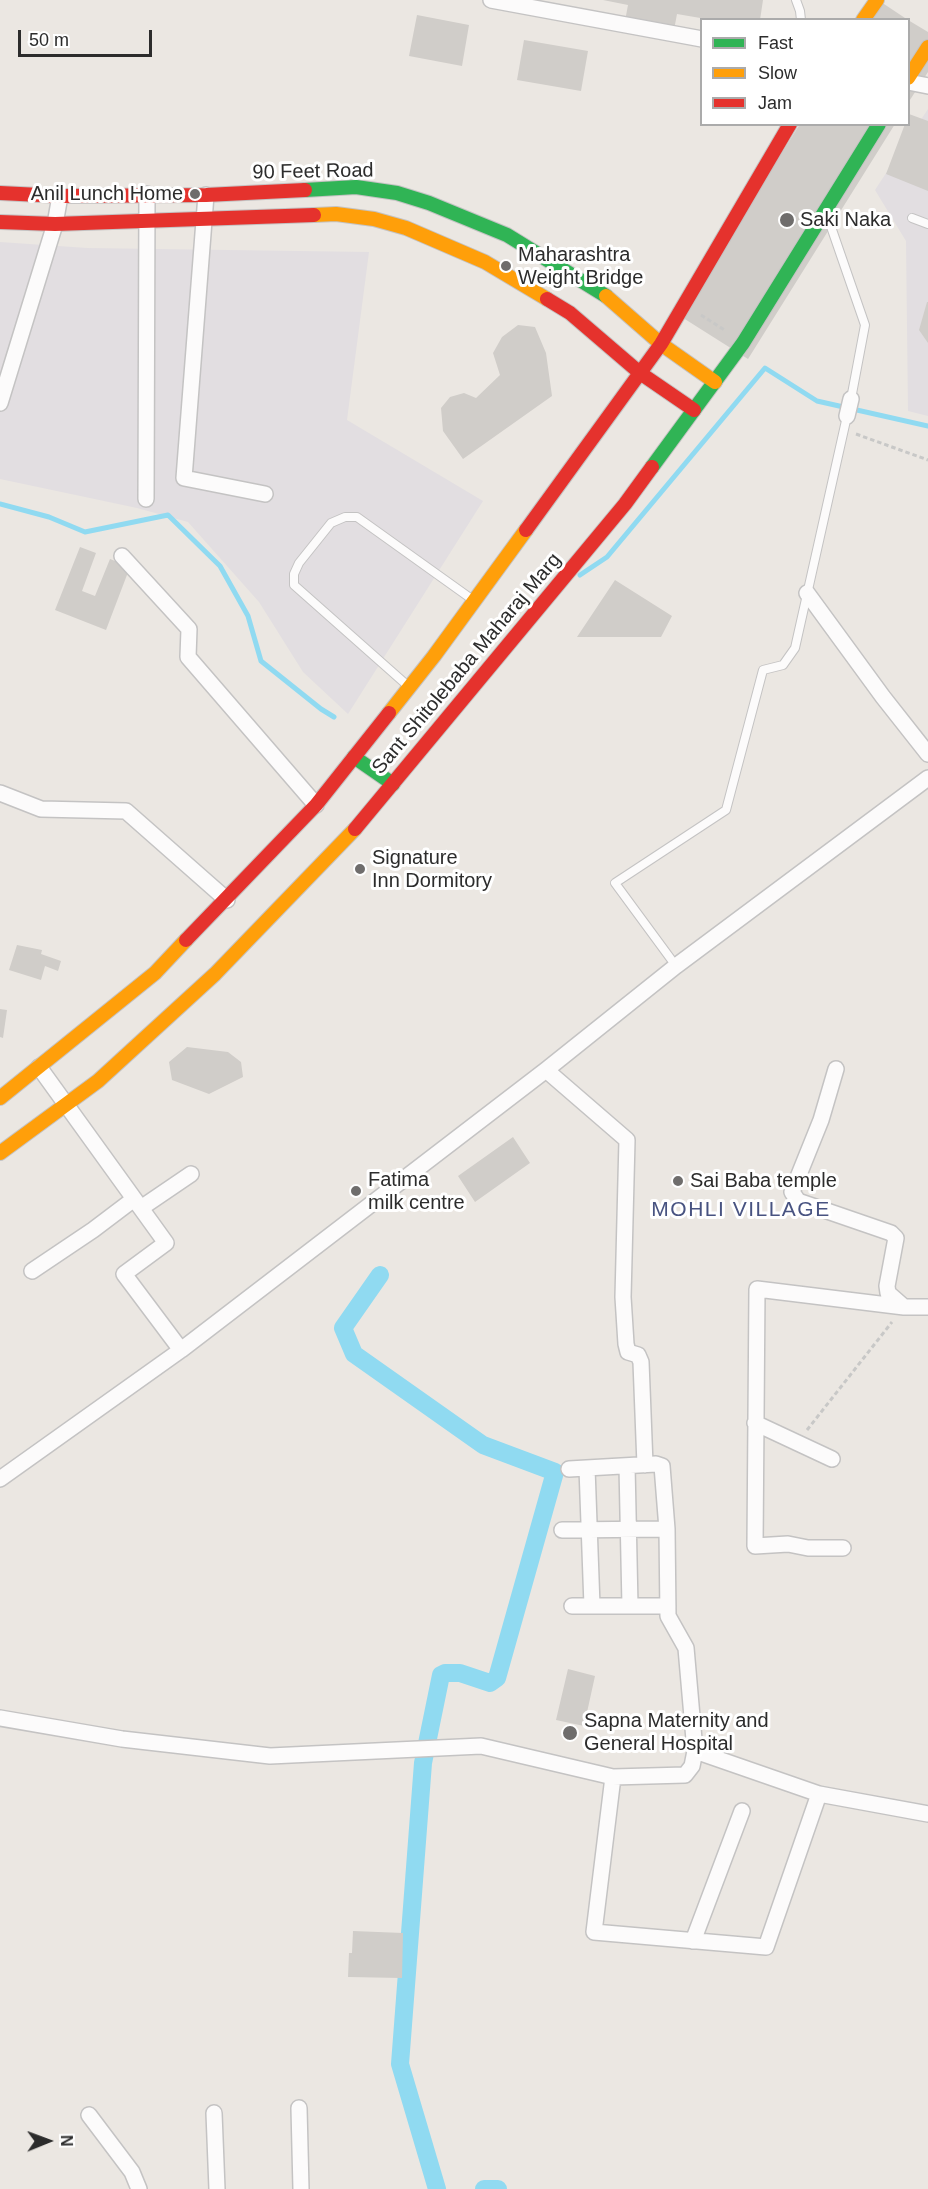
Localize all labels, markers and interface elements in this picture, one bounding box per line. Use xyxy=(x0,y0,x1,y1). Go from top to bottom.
scale bar xyxy=(21,18,154,56)
legend xyxy=(700,18,910,126)
text: 50 m xyxy=(29,30,69,50)
text: Fast xyxy=(758,33,793,53)
text: Slow xyxy=(758,63,797,83)
text: Jam xyxy=(758,93,792,113)
street label: 90 Feet Road xyxy=(252,159,374,185)
place label: Anil Lunch Home xyxy=(31,182,183,206)
marker: Anil Lunch Home xyxy=(188,187,202,201)
place label: Saki Naka xyxy=(800,208,891,232)
marker: Saki Naka xyxy=(778,211,796,229)
place label: Maharashtra Weight Bridge xyxy=(518,243,643,290)
marker: Maharashtra Weight Bridge xyxy=(499,259,513,273)
street label: Sant Shitolebaba Maharaj Marg xyxy=(367,549,567,779)
place label: Signature Inn Dormitory xyxy=(372,846,492,893)
marker: Signature Inn Dormitory xyxy=(353,862,367,876)
place label: Fatima milk centre xyxy=(368,1168,465,1215)
place label: Sai Baba temple xyxy=(690,1169,837,1193)
marker: Sai Baba temple xyxy=(671,1174,685,1188)
marker: Fatima milk centre xyxy=(349,1184,363,1198)
district label: MOHLI VILLAGE xyxy=(651,1197,831,1223)
place label: Sapna Maternity and General Hospital xyxy=(584,1709,769,1756)
marker: Sapna Maternity and General Hospital xyxy=(561,1724,579,1742)
north arrow xyxy=(18,2111,78,2171)
text: N xyxy=(58,2135,75,2147)

